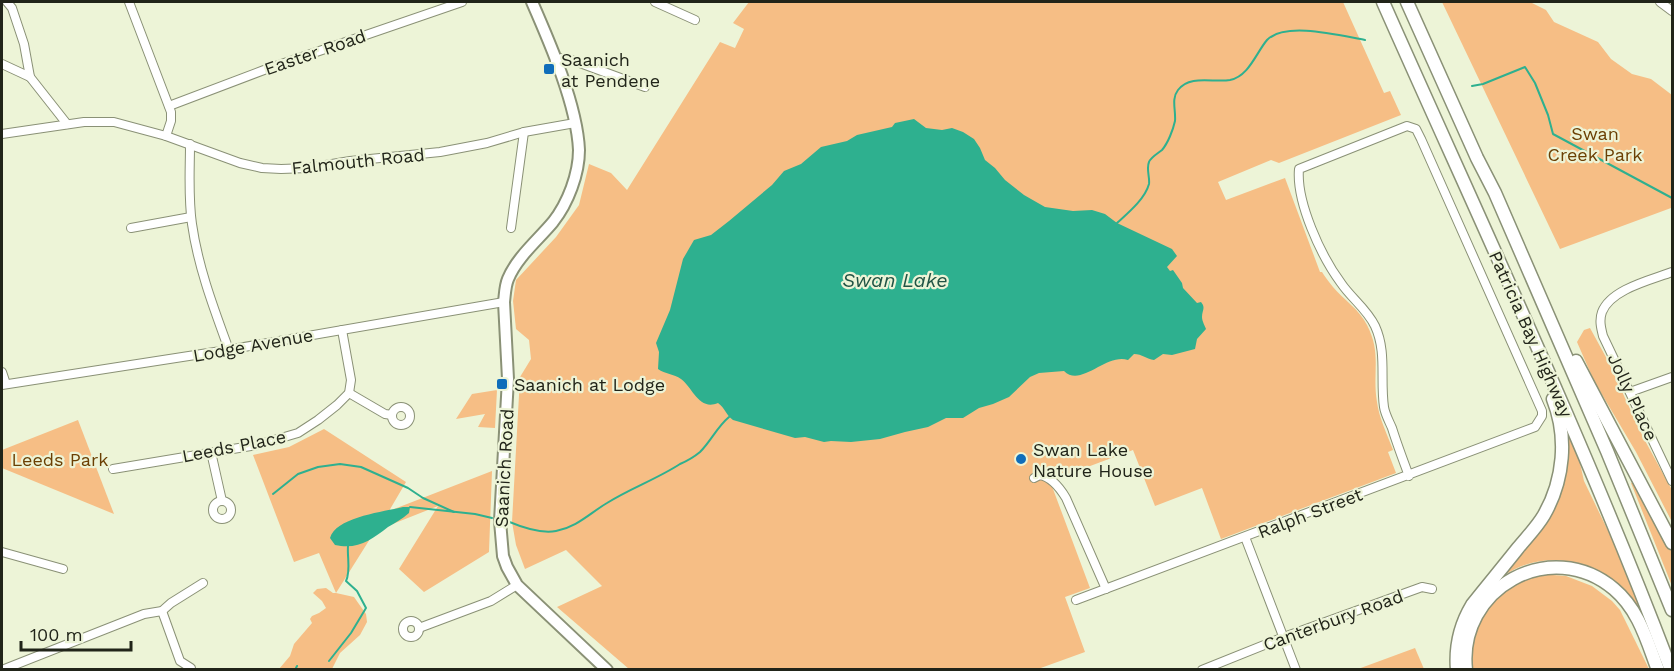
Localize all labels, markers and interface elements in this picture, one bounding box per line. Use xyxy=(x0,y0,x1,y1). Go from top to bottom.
street label: Easter Road xyxy=(261,25,369,79)
place label: Saanich at Pendene xyxy=(561,49,660,91)
marker: Saanich at Pendene xyxy=(542,62,556,76)
park label: Swan Creek Park xyxy=(1548,123,1642,165)
street label: Falmouth Road xyxy=(290,144,426,178)
street label: Patricia Bay Highway xyxy=(1485,247,1577,421)
water label: Swan Lake xyxy=(842,268,948,292)
street label: Lodge Avenue xyxy=(191,324,315,366)
street label: Jolly Place xyxy=(1604,350,1662,444)
place label: Saanich at Lodge xyxy=(514,374,665,395)
marker: Saanich at Lodge xyxy=(495,377,509,391)
street label: Saanich Road xyxy=(490,408,518,528)
street label: Leeds Place xyxy=(180,426,288,466)
place label: Swan Lake Nature House xyxy=(1033,439,1153,481)
park label: Leeds Park xyxy=(12,449,108,470)
marker: Swan Lake Nature House xyxy=(1014,452,1028,466)
street label: Ralph Street xyxy=(1255,483,1366,543)
street label: Canterbury Road xyxy=(1260,585,1406,655)
scale bar xyxy=(21,614,130,652)
text: 100 m xyxy=(30,624,83,645)

